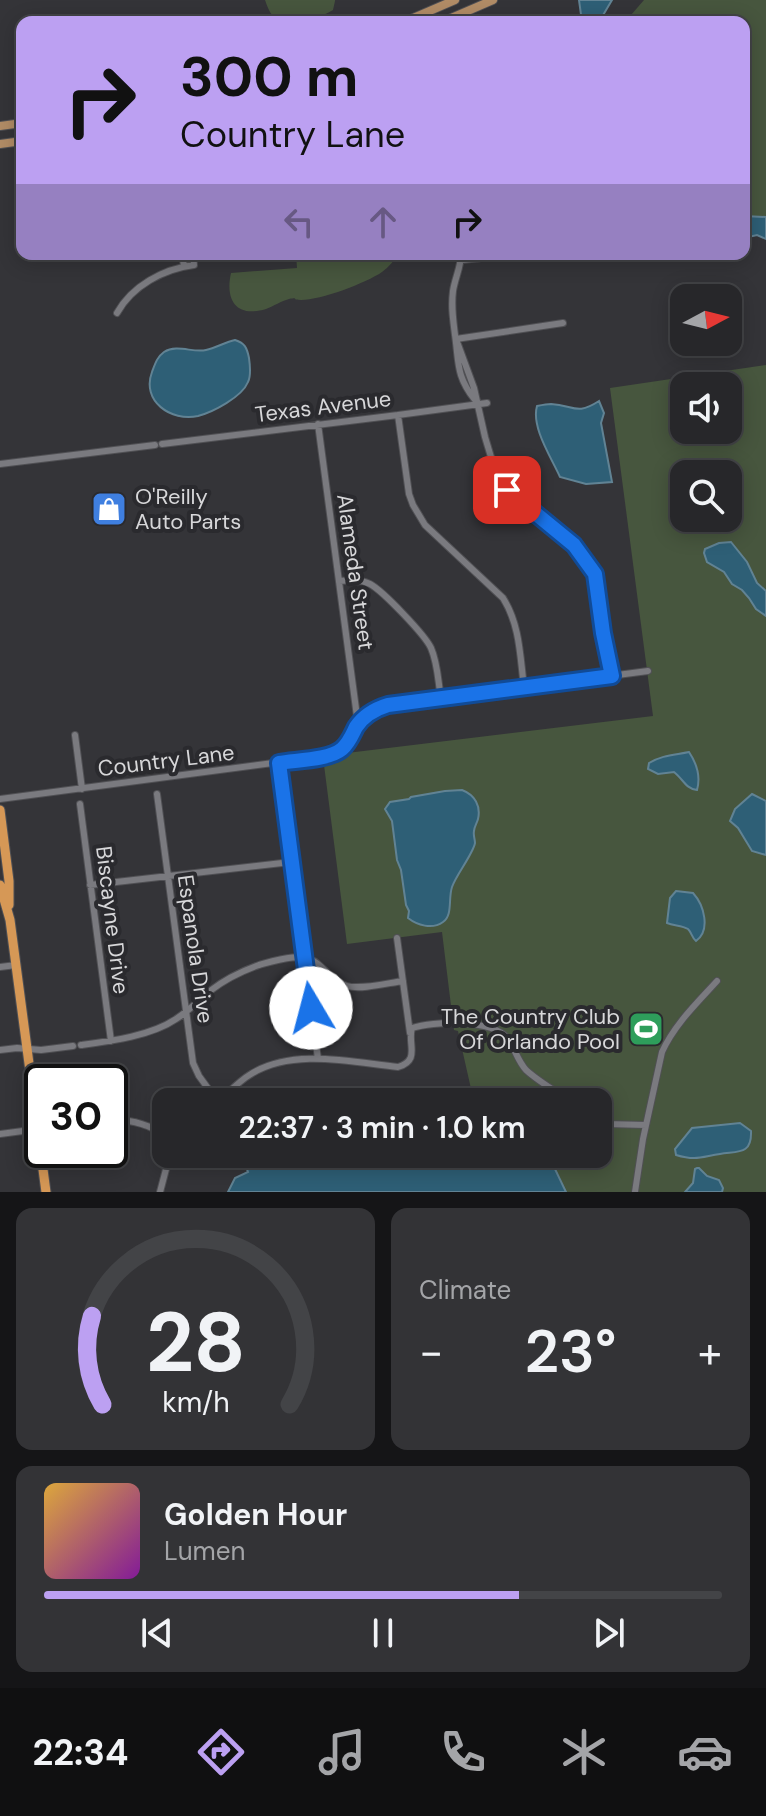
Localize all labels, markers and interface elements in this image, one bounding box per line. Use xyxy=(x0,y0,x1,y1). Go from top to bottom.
text: 300 m xyxy=(180,40,358,113)
icon: right xyxy=(48,48,152,152)
text: Country Lane xyxy=(180,111,405,158)
icon: left xyxy=(277,200,321,244)
icon: ahead xyxy=(361,200,405,244)
icon: right xyxy=(445,200,489,244)
north arrow xyxy=(670,284,742,356)
map controls xyxy=(670,284,742,532)
button: sound xyxy=(670,372,742,444)
street label: Texas Avenue xyxy=(253,384,393,429)
pin xyxy=(473,456,541,524)
button: search xyxy=(670,460,742,532)
icon: arrive xyxy=(485,468,529,512)
place label: O'Reilly Auto Parts xyxy=(135,482,241,536)
shop icon: O'Reilly Auto Parts xyxy=(90,490,128,528)
street label: Alameda Street xyxy=(330,492,381,652)
street label: Country Lane xyxy=(96,738,236,783)
street label: Biscayne Drive xyxy=(89,844,136,996)
street label: Espanola Drive xyxy=(171,873,220,1025)
position arrow xyxy=(269,966,353,1050)
place label: The Country Club Of Orlando Pool xyxy=(441,1002,620,1056)
sports icon: The Country Club Of Orlando Pool xyxy=(627,1010,665,1048)
speed limit sign: 30 xyxy=(24,1064,128,1168)
text: 22:37 · 3 min · 1.0 km xyxy=(238,1108,526,1147)
text: Climate xyxy=(419,1273,511,1307)
text: 28 xyxy=(145,1288,246,1397)
text: 23° xyxy=(525,1312,616,1391)
text: − xyxy=(419,1323,443,1381)
text: + xyxy=(698,1323,722,1381)
text: km/h xyxy=(162,1384,229,1421)
text: Golden Hour xyxy=(164,1495,347,1534)
text: Lumen xyxy=(164,1534,245,1568)
icon: previous xyxy=(135,1611,179,1655)
icon: pause xyxy=(361,1611,405,1655)
icon: next xyxy=(587,1611,631,1655)
icon: directions xyxy=(193,1724,249,1780)
icon: music xyxy=(314,1724,370,1780)
icon: phone xyxy=(435,1724,491,1780)
icon: climate xyxy=(556,1724,612,1780)
icon: car xyxy=(677,1724,733,1780)
text: 22:34 xyxy=(33,1729,128,1776)

